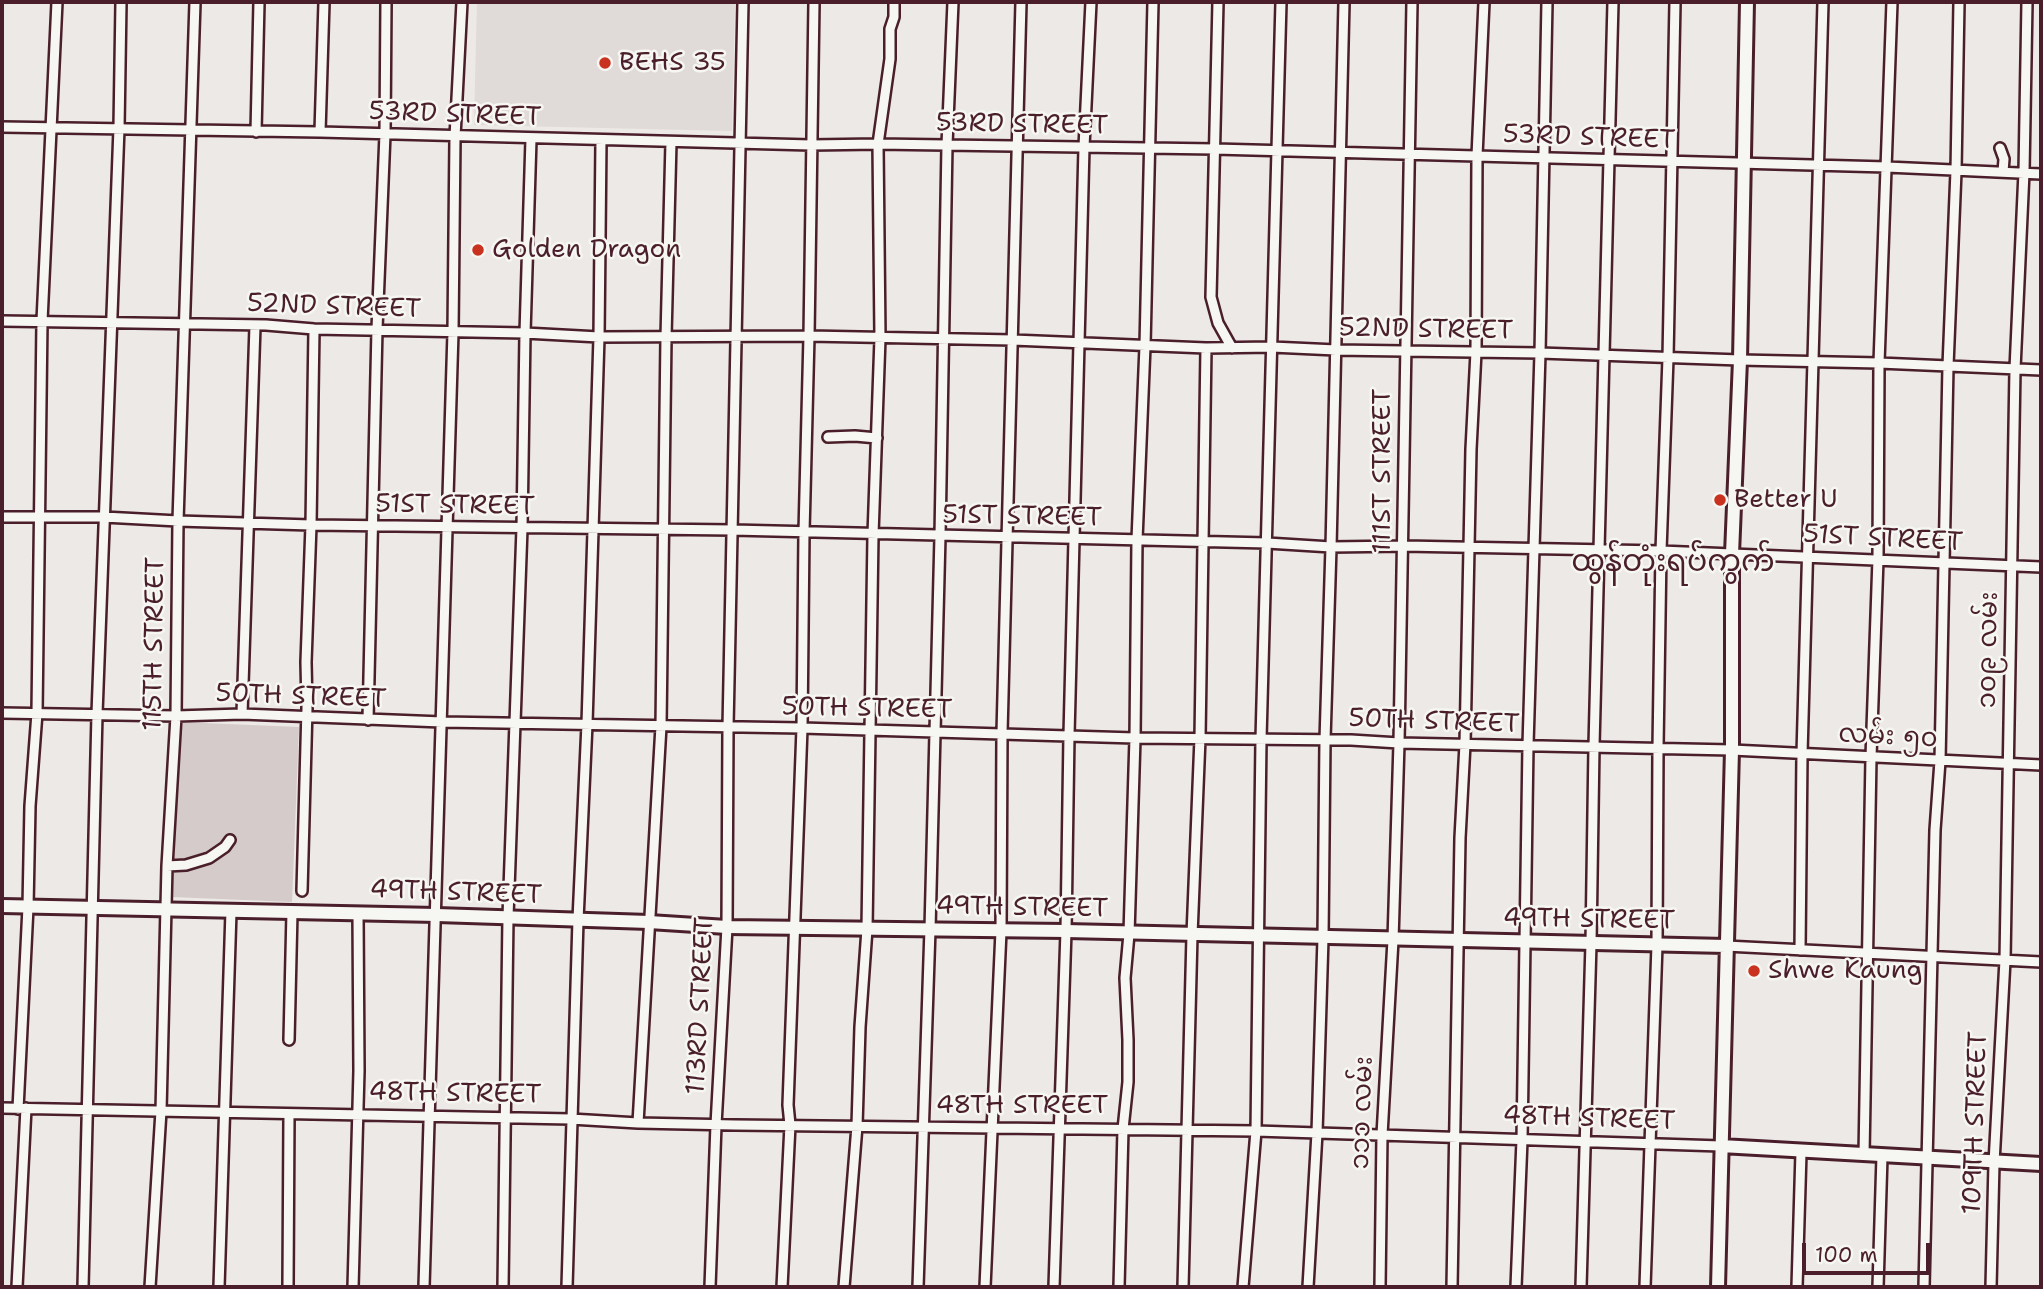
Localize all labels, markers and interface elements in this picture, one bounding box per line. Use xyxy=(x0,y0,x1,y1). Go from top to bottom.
place label: BEHS 35 xyxy=(619,47,726,79)
marker: BEHS 35 xyxy=(597,55,613,71)
street label: 53RD STREET xyxy=(368,96,542,134)
street label: 53RD STREET xyxy=(935,108,1109,142)
street label: 53RD STREET xyxy=(1502,119,1676,157)
place label: Golden Dragon xyxy=(492,234,681,266)
marker: Golden Dragon xyxy=(470,242,486,258)
street label: 52ND STREET xyxy=(246,288,422,326)
street label: 52ND STREET xyxy=(1339,313,1513,347)
street label: 111ST STREET xyxy=(1367,389,1399,553)
place label: Better U xyxy=(1734,484,1838,516)
street label: 51ST STREET xyxy=(375,489,535,523)
marker: Better U xyxy=(1712,492,1728,508)
street label: 51ST STREET xyxy=(942,500,1102,534)
street label: 51ST STREET xyxy=(1802,519,1964,559)
district label: ထွန်တုံးရပ်ကွက် xyxy=(1571,545,1775,581)
street label: 115TH STREET xyxy=(138,557,172,731)
street label: ၁၀၉ လမ်း xyxy=(1972,591,2006,709)
street label: 50TH STREET xyxy=(215,678,387,716)
street label: 50TH STREET xyxy=(781,692,953,726)
street label: 50TH STREET xyxy=(1348,703,1520,741)
street label: လမ်း ၅၀ xyxy=(1838,719,1938,755)
street label: 49TH STREET xyxy=(369,874,543,912)
street label: 49TH STREET xyxy=(936,891,1108,925)
street label: 49TH STREET xyxy=(1503,903,1675,937)
street label: 113RD STREET xyxy=(681,917,721,1095)
place label: Shwe Kaung xyxy=(1768,955,1922,987)
marker: Shwe Kaung xyxy=(1746,963,1762,979)
street label: 109TH STREET xyxy=(1957,1031,1995,1215)
street label: ၁၁၁ လမ်း xyxy=(1345,1056,1381,1170)
street label: 48TH STREET xyxy=(368,1077,542,1111)
street label: 48TH STREET xyxy=(936,1090,1108,1122)
street label: 48TH STREET xyxy=(1502,1100,1676,1138)
scale bar xyxy=(1805,1230,1933,1274)
text: 100 m xyxy=(1815,1241,1878,1269)

